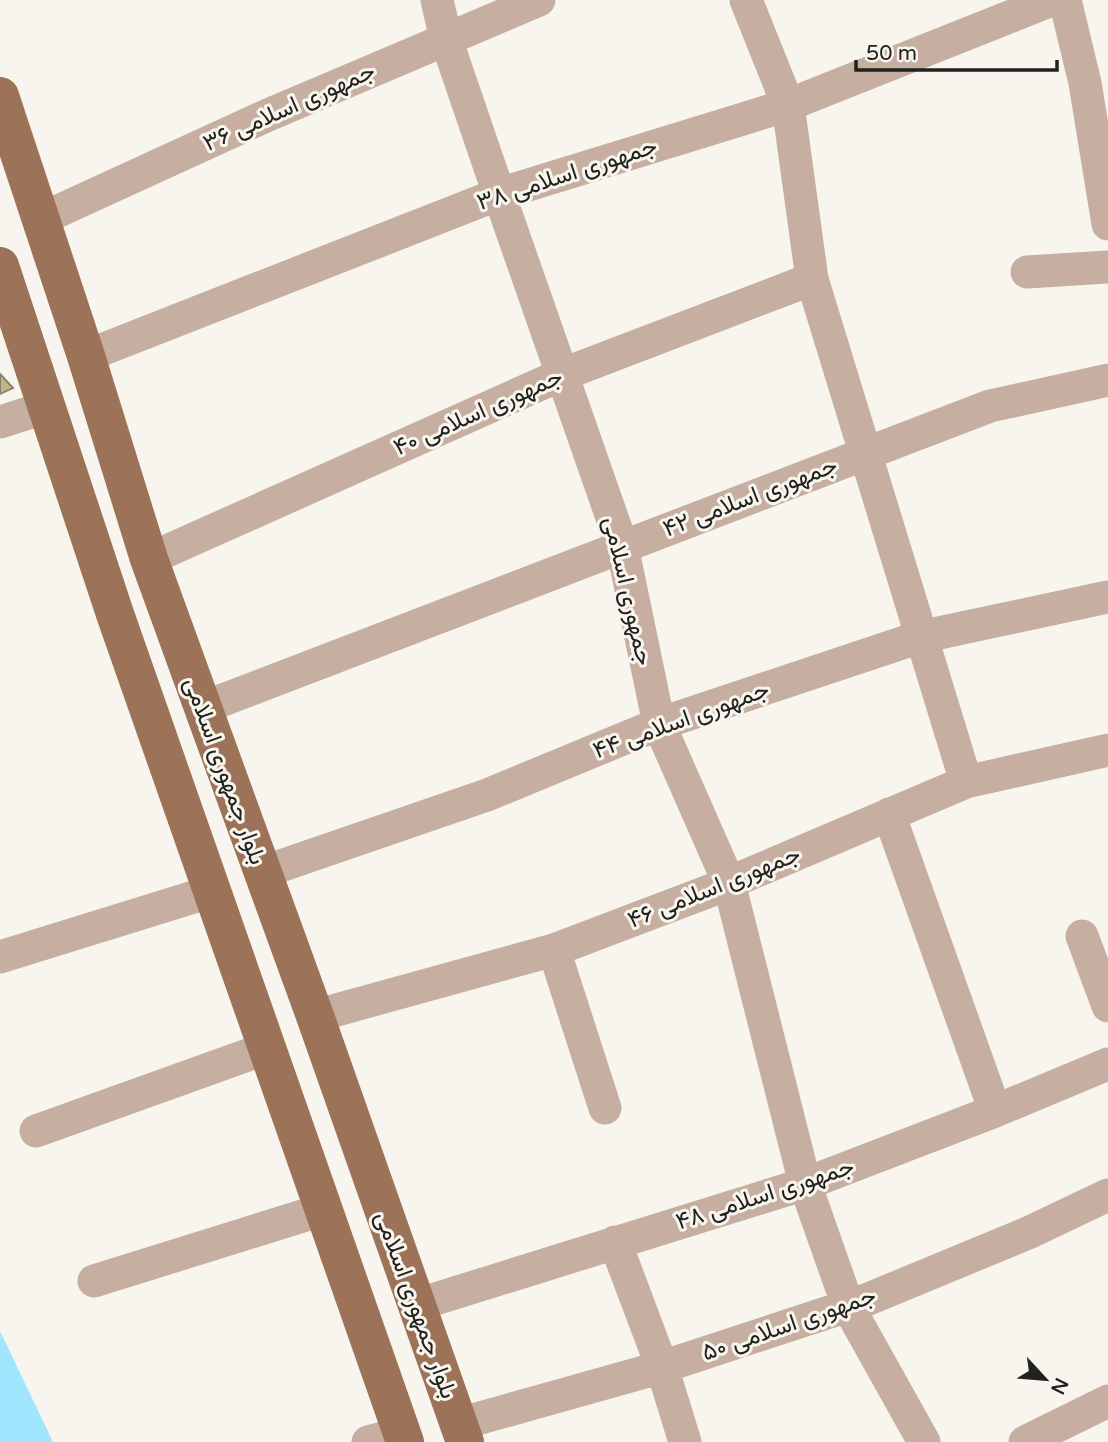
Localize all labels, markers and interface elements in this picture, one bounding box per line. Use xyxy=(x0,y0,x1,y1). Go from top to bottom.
scale bar xyxy=(856,28,1057,72)
text: 50 m xyxy=(866,41,917,66)
street label: جمهوری اسلامی ۳۶ xyxy=(198,56,380,158)
street label: جمهوری اسلامی ۳۸ xyxy=(473,131,661,217)
street label: جمهوری اسلامی ۴۰ xyxy=(389,362,567,462)
street label: جمهوری اسلامی ۴۲ xyxy=(659,450,841,544)
street label: جمهوری اسلامی xyxy=(597,514,659,668)
street label: بلوار جمهوری اسلامی xyxy=(178,673,272,869)
street label: جمهوری اسلامی ۴۴ xyxy=(589,675,773,765)
street label: جمهوری اسلامی ۴۶ xyxy=(624,839,804,935)
street label: جمهوری اسلامی ۴۸ xyxy=(672,1152,858,1236)
street label: بلوار جمهوری اسلامی xyxy=(369,1207,463,1403)
street label: جمهوری اسلامی ۵۰ xyxy=(698,1281,880,1367)
north arrow xyxy=(1010,1344,1080,1414)
text: N xyxy=(1046,1374,1073,1398)

